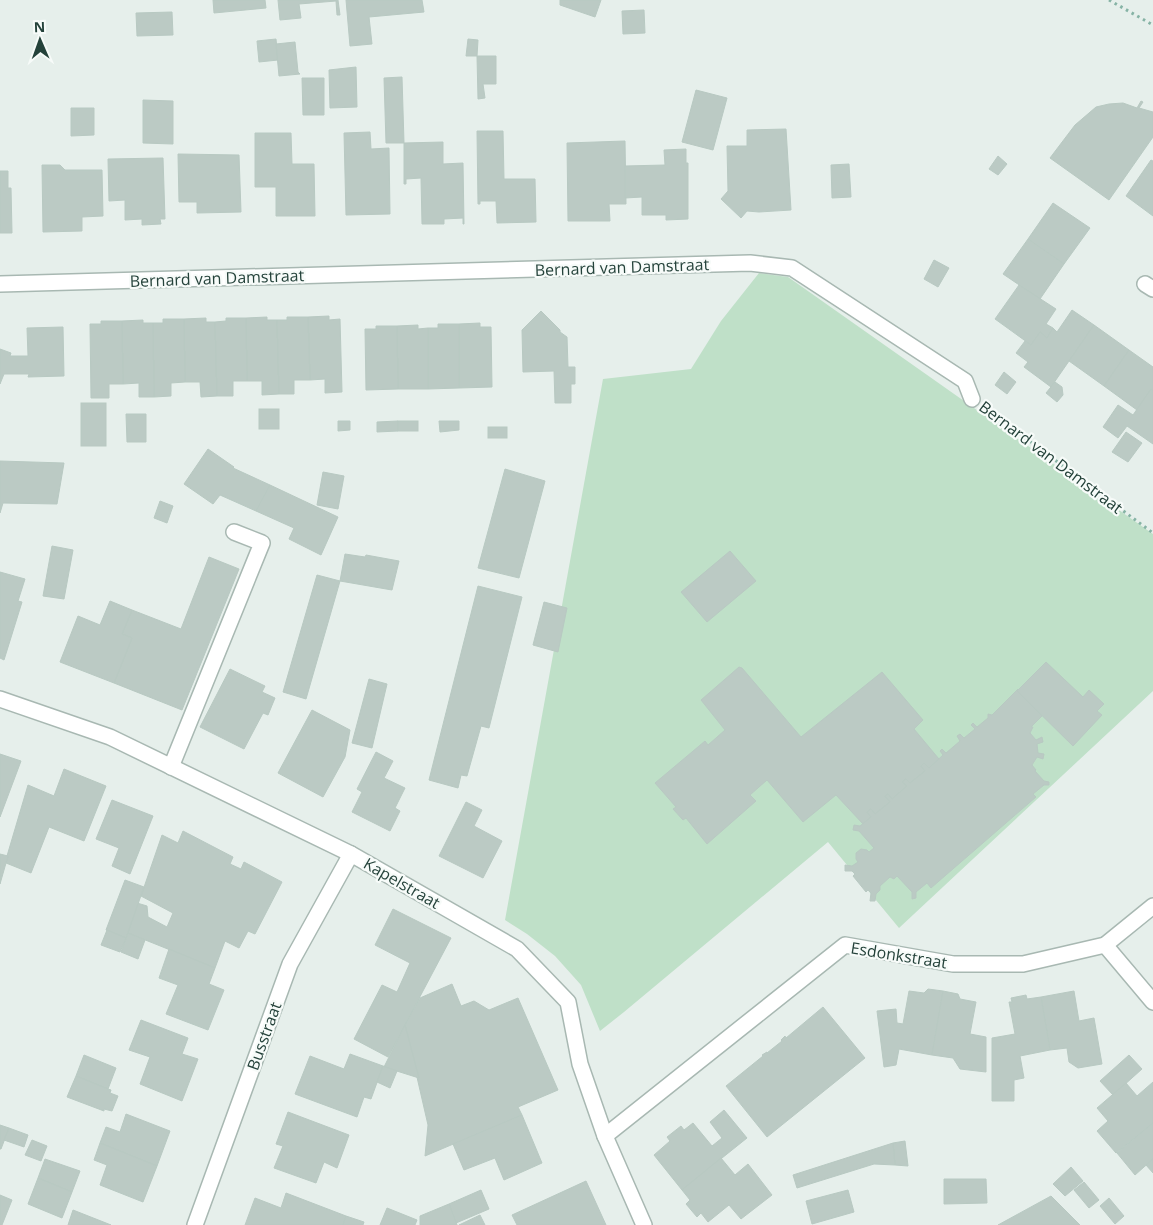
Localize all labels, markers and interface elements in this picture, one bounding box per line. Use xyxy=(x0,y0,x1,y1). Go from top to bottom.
north arrow xyxy=(15,15,65,65)
text: N xyxy=(34,17,46,36)
street label: Bernard van Damstraat xyxy=(534,253,710,281)
street label: Bernard van Damstraat xyxy=(129,264,305,292)
street label: Bernard van Damstraat xyxy=(975,396,1128,518)
street label: Kapelstraat xyxy=(360,852,444,914)
street label: Esdonkstraat xyxy=(849,937,949,974)
street label: Busstraat xyxy=(242,999,287,1073)

